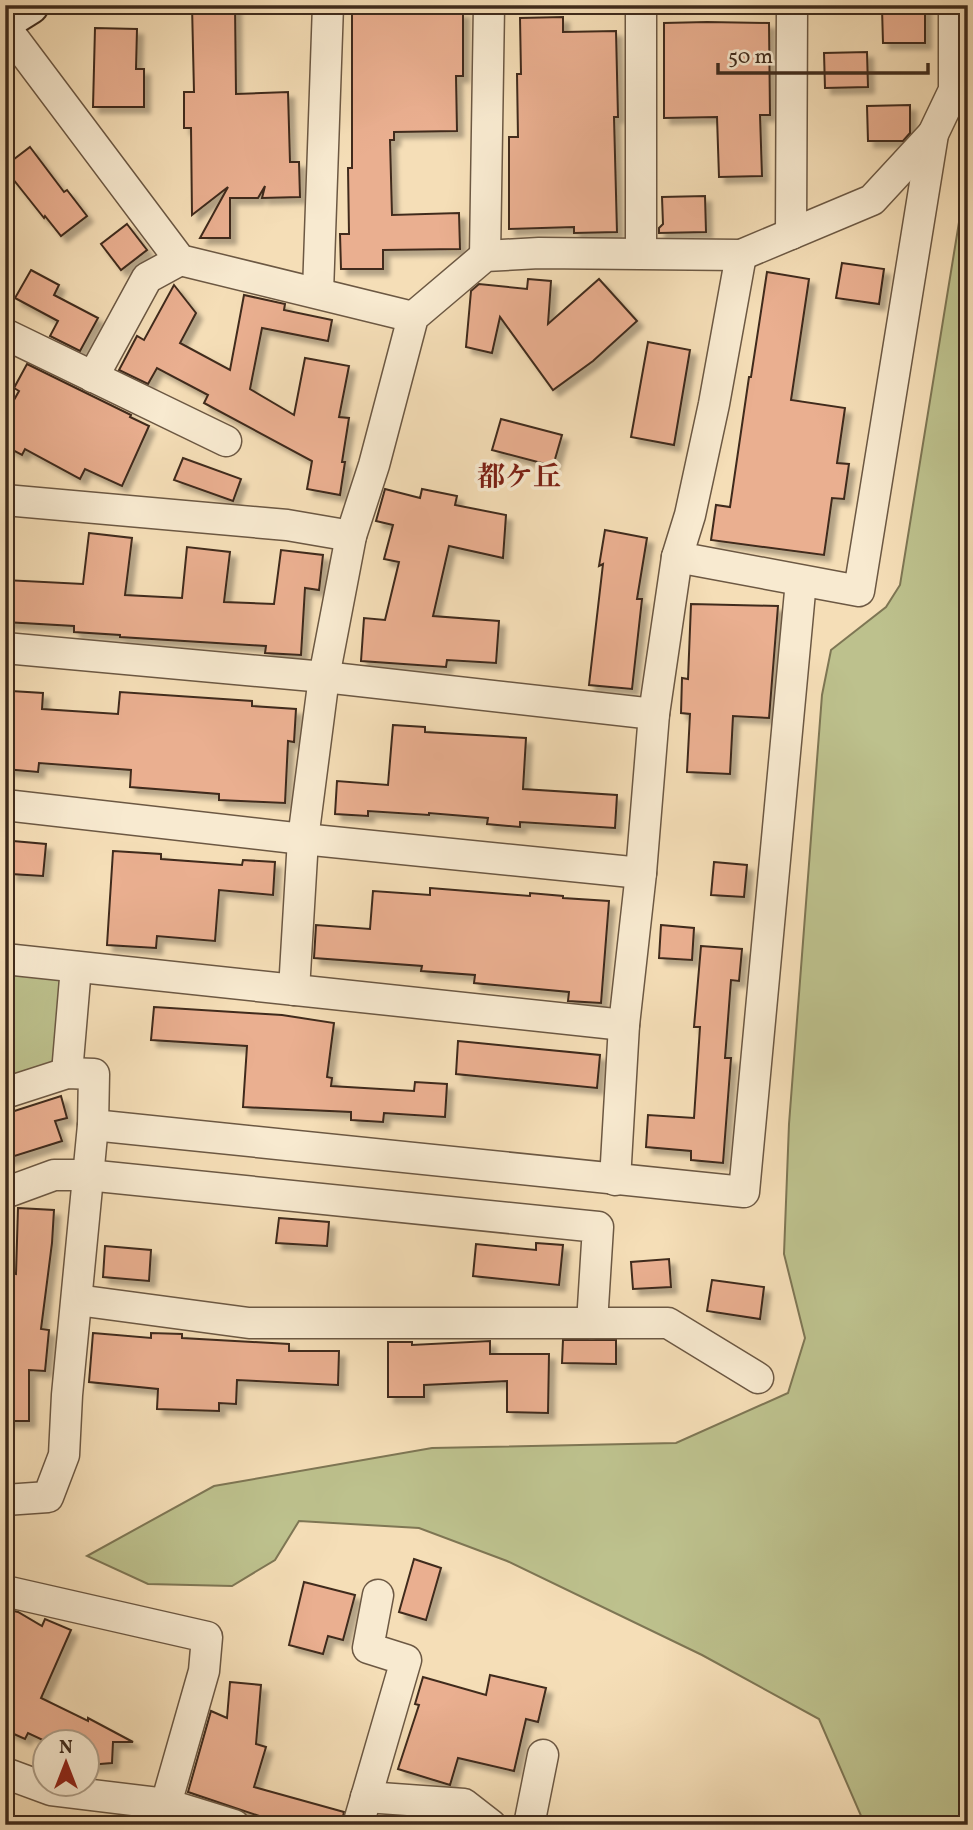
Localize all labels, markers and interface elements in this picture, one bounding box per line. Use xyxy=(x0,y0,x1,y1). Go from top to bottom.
scale bar xyxy=(718,32,928,76)
text: 50 m xyxy=(728,43,773,72)
district label: 都ケ丘 xyxy=(477,459,561,498)
north arrow xyxy=(32,1728,102,1798)
text: N xyxy=(59,1735,73,1761)

